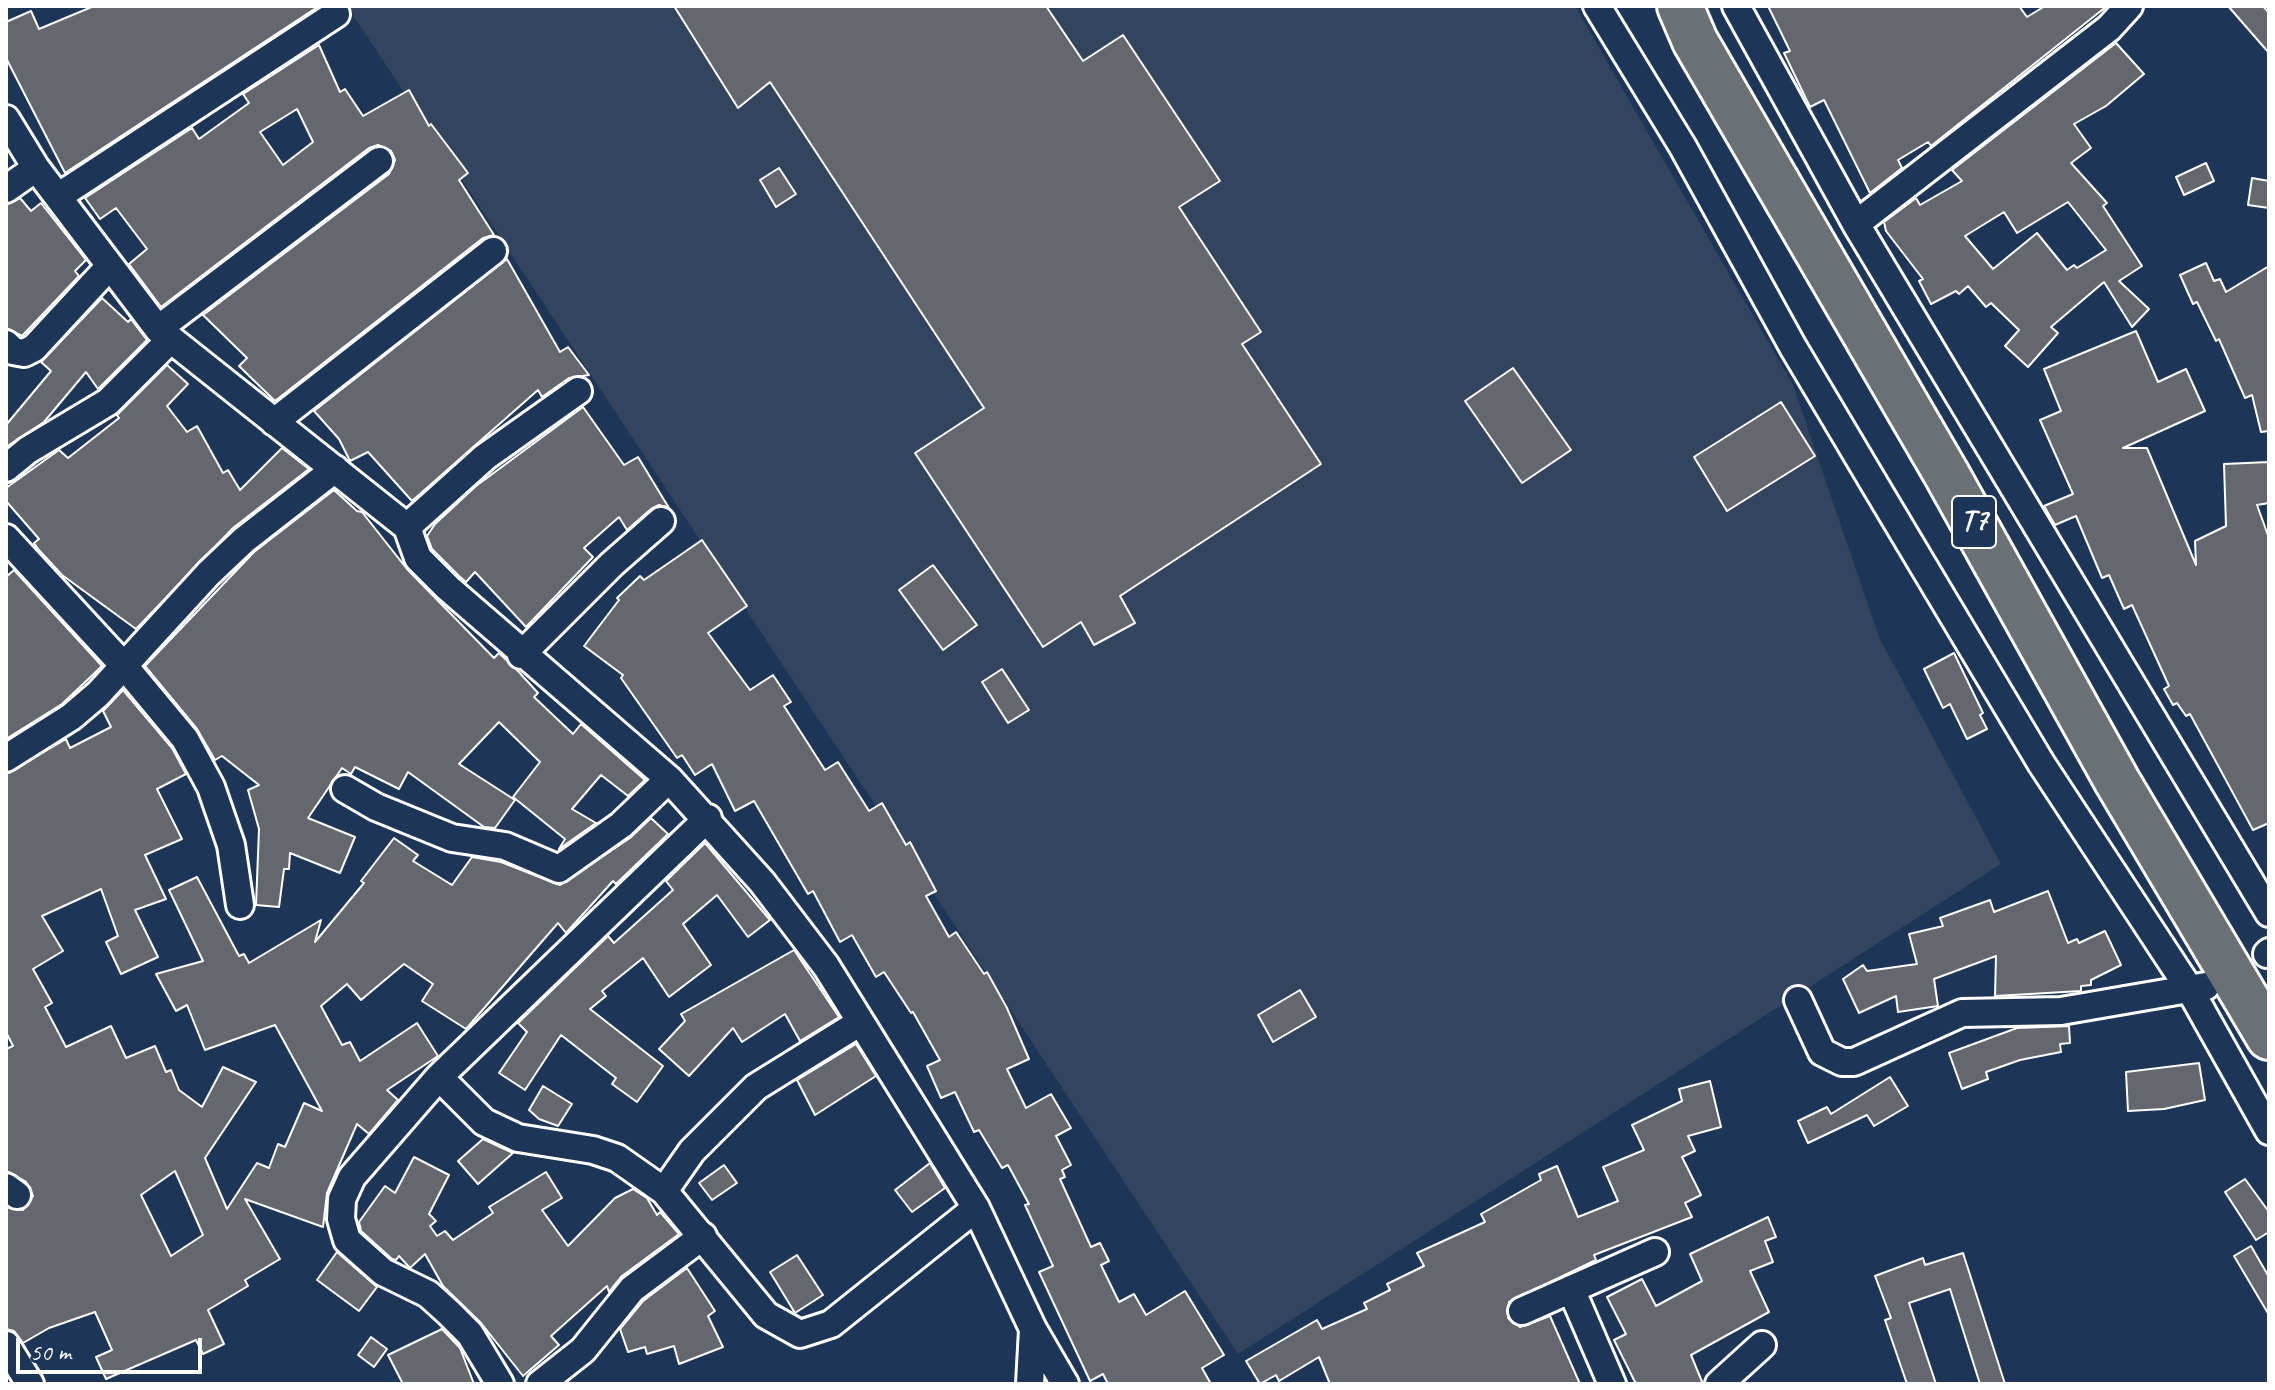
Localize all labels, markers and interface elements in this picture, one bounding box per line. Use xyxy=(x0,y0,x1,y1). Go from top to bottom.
road number: T7 xyxy=(1952,496,1996,548)
scale bar xyxy=(20,1322,206,1372)
text: 50 m xyxy=(30,1337,71,1367)

